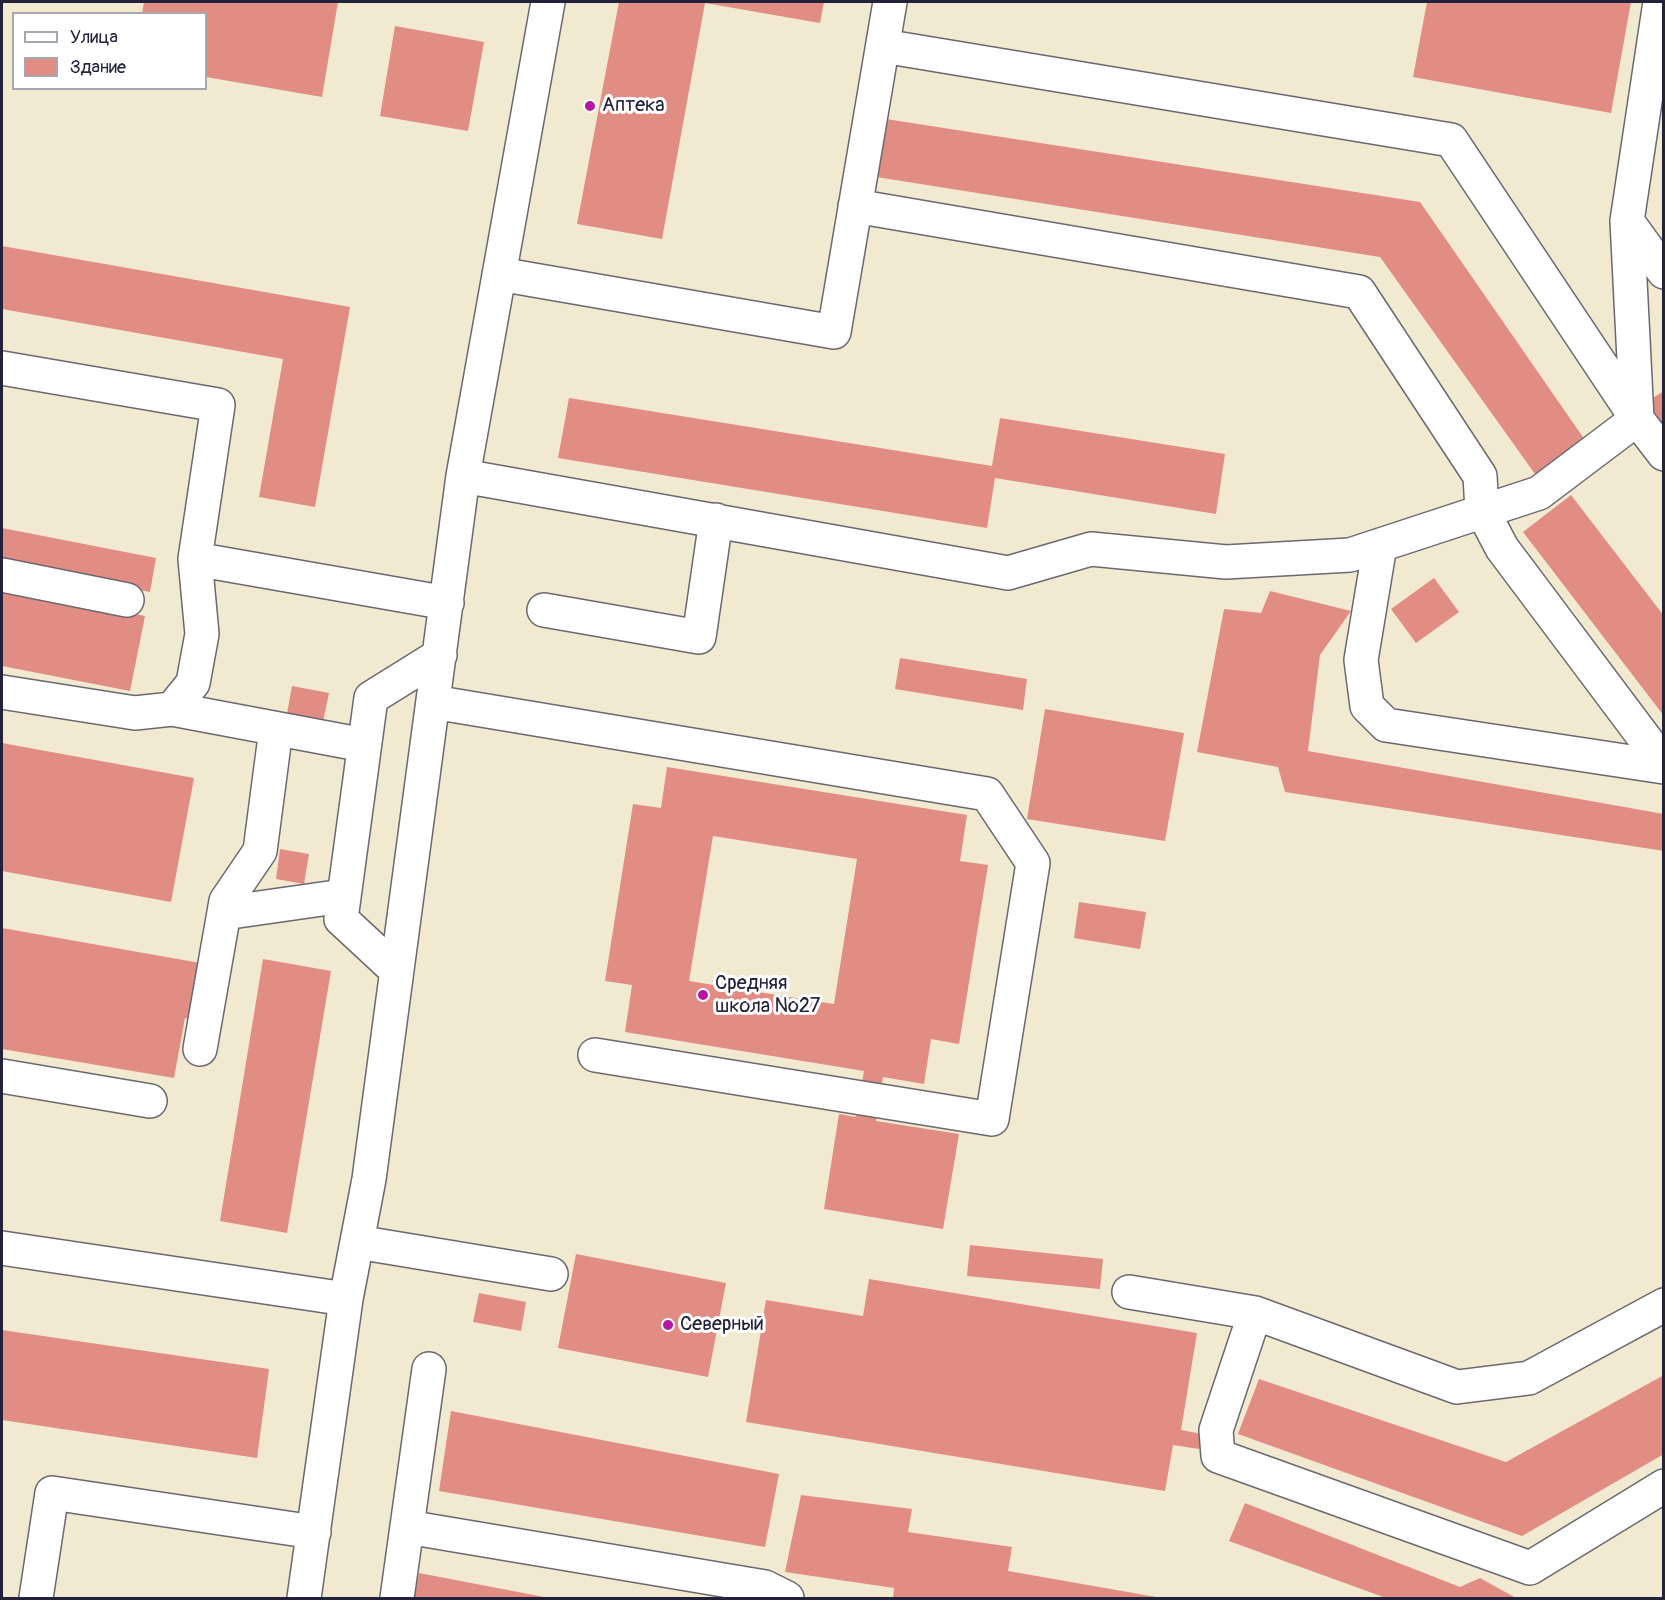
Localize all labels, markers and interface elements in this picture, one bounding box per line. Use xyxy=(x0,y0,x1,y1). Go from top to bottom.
legend xyxy=(12,12,207,90)
text: Улица xyxy=(70,26,118,49)
text: Здание xyxy=(70,56,126,79)
place label: Аптека xyxy=(602,94,665,118)
marker: Аптека xyxy=(583,99,597,113)
place label: Средняя школа №27 xyxy=(715,972,820,1019)
marker: Средняя школа №27 xyxy=(696,988,710,1002)
place label: Северный xyxy=(680,1313,764,1337)
marker: Северный xyxy=(661,1318,675,1332)

